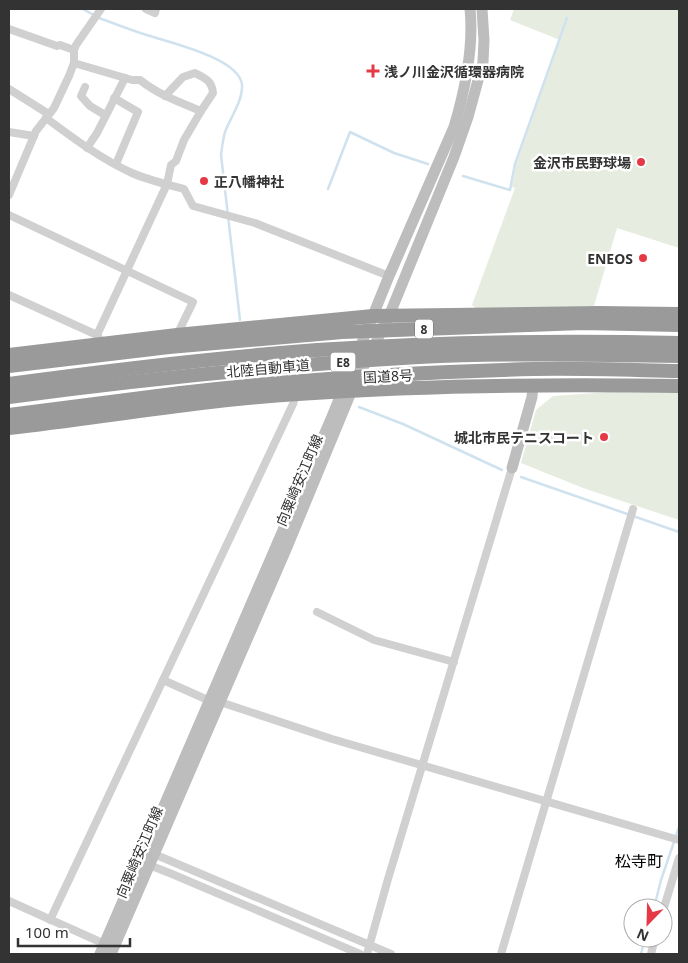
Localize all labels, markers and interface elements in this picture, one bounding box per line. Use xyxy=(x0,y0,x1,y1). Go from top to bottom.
place label: 浅ノ川金沢循環器病院 xyxy=(384,62,524,81)
marker: 浅ノ川金沢循環器病院 xyxy=(366,64,380,78)
place label: 金沢市民野球場 xyxy=(533,153,631,172)
marker: 金沢市民野球場 xyxy=(635,156,647,168)
place label: 正八幡神社 xyxy=(214,172,284,191)
marker: 正八幡神社 xyxy=(198,175,210,187)
place label: ENEOS xyxy=(587,249,633,268)
marker: ENEOS xyxy=(637,252,649,264)
road number: 8 xyxy=(415,320,433,338)
road number: E8 xyxy=(330,352,356,372)
street label: 北陸自動車道 xyxy=(225,355,311,381)
street label: 国道8号 xyxy=(363,365,413,387)
place label: 城北市民テニスコート xyxy=(454,428,594,447)
street label: 向粟崎安江町線 xyxy=(271,431,327,529)
marker: 城北市民テニスコート xyxy=(598,431,610,443)
street label: 向粟崎安江町線 xyxy=(111,803,167,901)
district label: 松寺町 xyxy=(615,850,663,872)
north arrow xyxy=(623,898,673,948)
scale bar xyxy=(18,916,130,948)
text: 100 m xyxy=(25,922,69,942)
text: N xyxy=(634,924,652,946)

